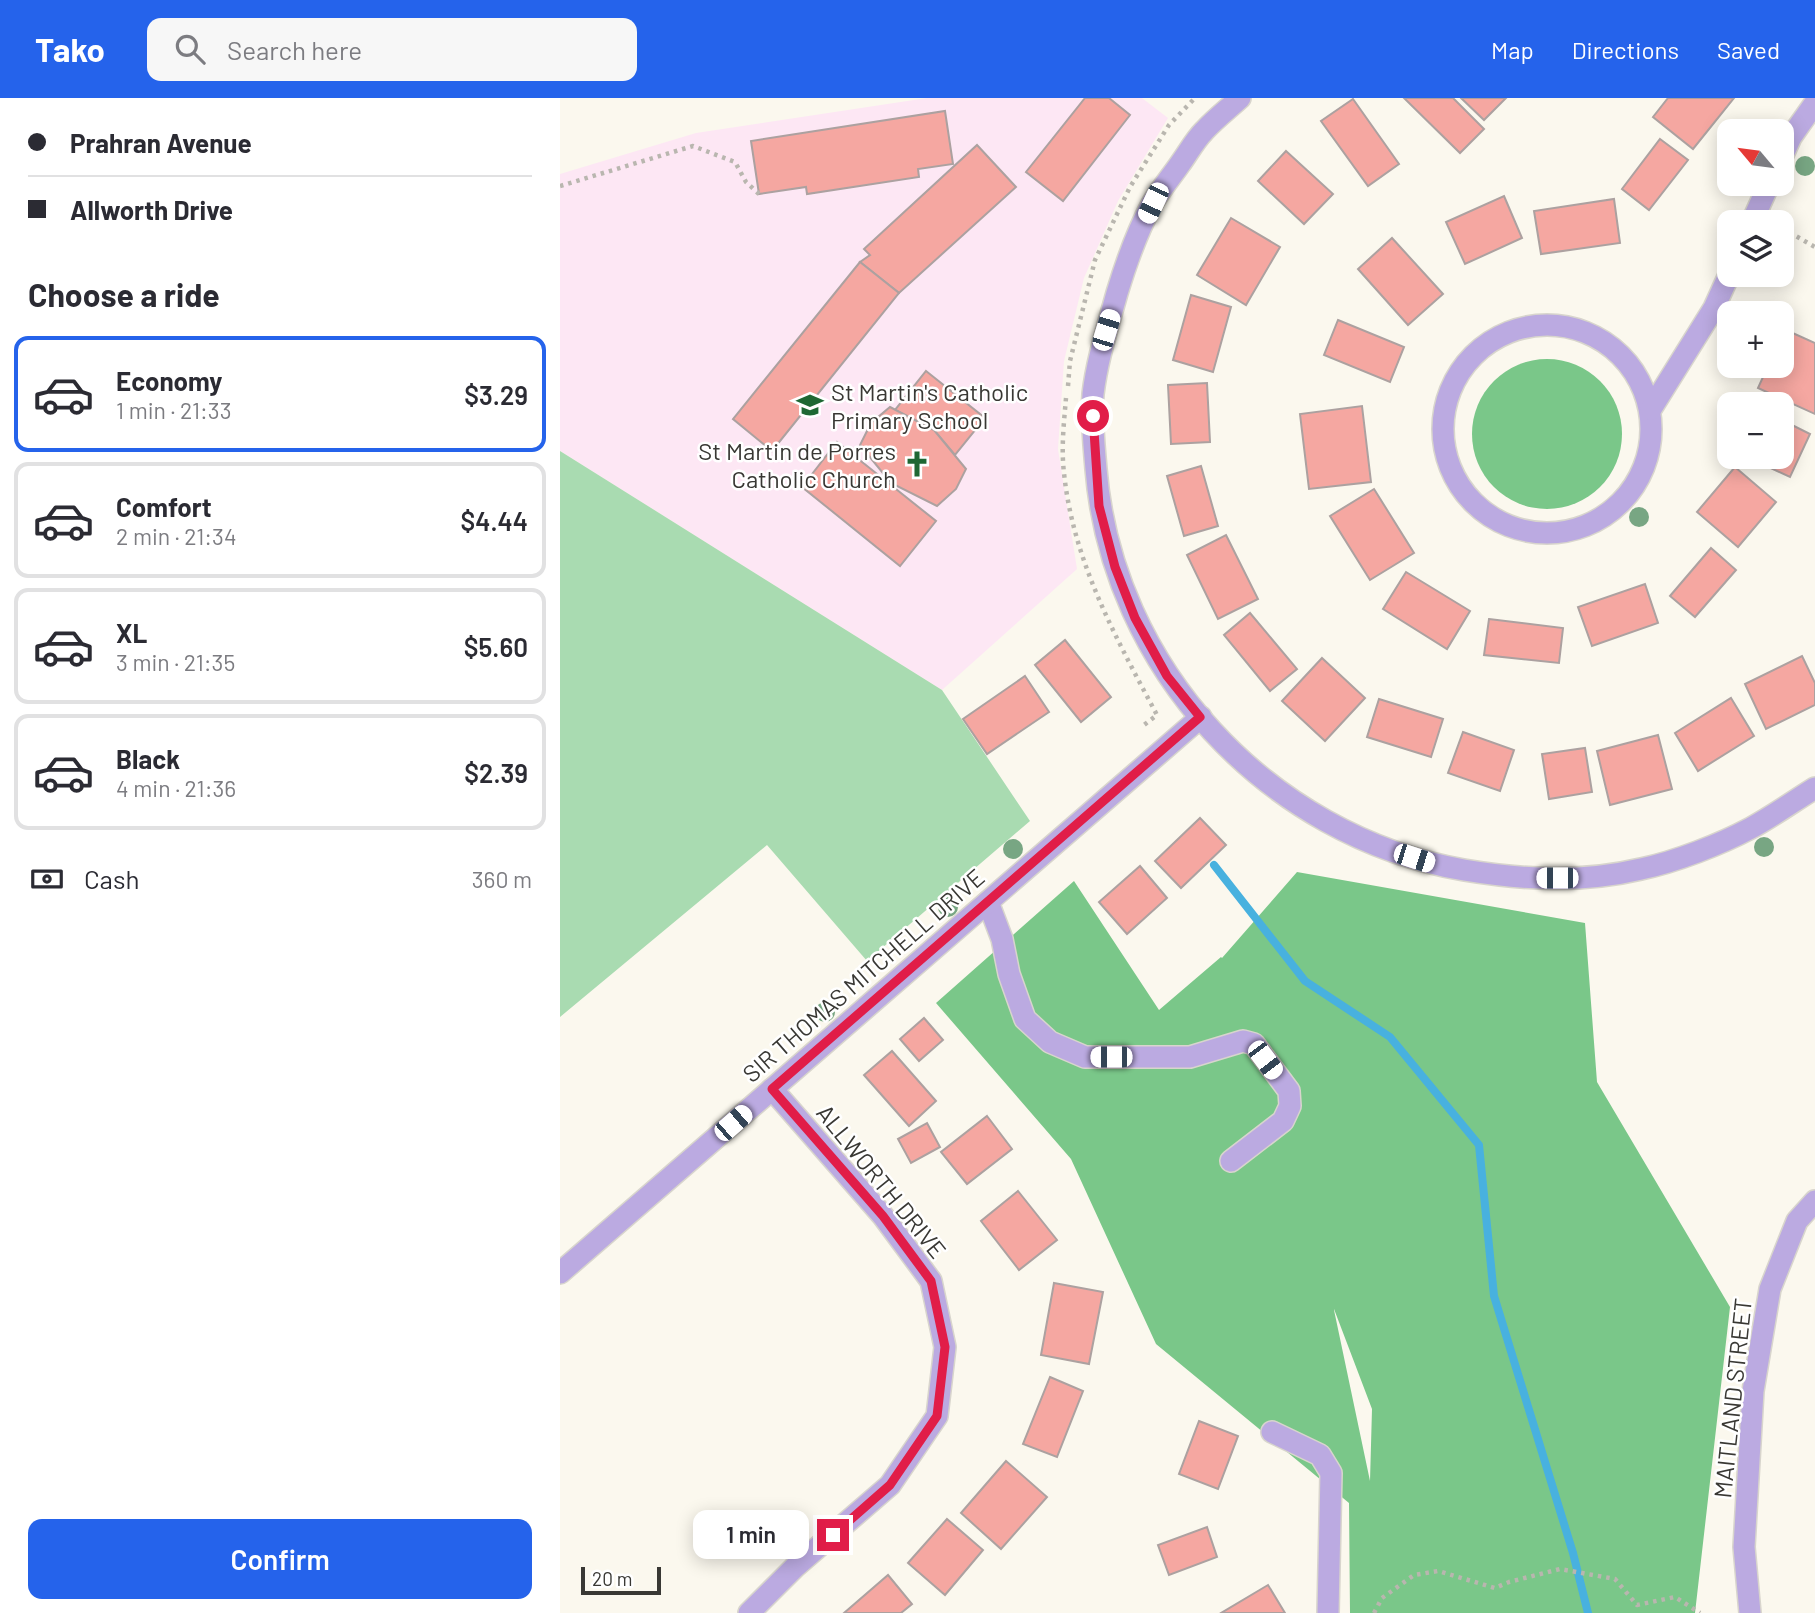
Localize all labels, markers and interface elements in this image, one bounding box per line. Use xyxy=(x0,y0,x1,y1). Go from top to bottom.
search box xyxy=(147,18,637,81)
text: Tako xyxy=(35,29,105,69)
icon: search xyxy=(171,30,209,68)
text: Search here xyxy=(227,34,362,65)
text: Map xyxy=(1491,35,1534,64)
text: Directions xyxy=(1572,35,1679,64)
text: Saved xyxy=(1717,35,1780,64)
north arrow xyxy=(1717,119,1794,196)
map controls xyxy=(1717,119,1794,469)
text: Prahran Avenue xyxy=(70,127,252,158)
car xyxy=(1135,180,1172,226)
text: Allworth Drive xyxy=(70,194,233,225)
button: layers xyxy=(1717,210,1794,287)
text: Choose a ride xyxy=(28,275,220,313)
button: + xyxy=(1717,301,1794,378)
car xyxy=(1090,307,1123,353)
icon: car xyxy=(32,363,95,426)
text: Economy xyxy=(116,365,222,396)
place label: St Martin's Catholic Primary School xyxy=(831,377,1028,434)
text: $3.29 xyxy=(464,379,528,410)
school or university icon: St Martin's Catholic Primary School xyxy=(795,390,825,420)
button: − xyxy=(1717,392,1794,469)
text: 1 min · 21:33 xyxy=(116,396,232,424)
route start xyxy=(1077,400,1109,432)
place label: St Martin de Porres Catholic Church xyxy=(698,436,896,493)
church icon: St Martin de Porres Catholic Church xyxy=(902,449,932,479)
icon: car xyxy=(32,489,95,552)
text: Comfort xyxy=(116,491,212,522)
text: $4.44 xyxy=(461,505,528,536)
text: 2 min · 21:34 xyxy=(116,522,237,550)
icon: car xyxy=(32,615,95,678)
text: XL xyxy=(116,617,147,648)
text: $5.60 xyxy=(464,631,528,662)
text: 3 min · 21:35 xyxy=(116,648,235,676)
icon: car xyxy=(32,741,95,804)
text: Black xyxy=(116,743,180,774)
text: $2.39 xyxy=(464,757,528,788)
text: 4 min · 21:36 xyxy=(116,774,236,802)
car xyxy=(1391,842,1438,874)
icon: cash xyxy=(28,860,66,898)
street label: SIR THOMAS MITCHELL DRIVE xyxy=(736,862,990,1088)
text: Cash xyxy=(84,863,139,894)
text: 360 m xyxy=(472,865,532,893)
car xyxy=(1537,868,1579,889)
car xyxy=(1244,1037,1287,1083)
car xyxy=(1091,1047,1133,1068)
street label: ALLWORTH DRIVE xyxy=(811,1098,953,1264)
car xyxy=(711,1101,756,1145)
street label: MAITLAND STREET xyxy=(1707,1297,1757,1499)
callout: 1 min xyxy=(693,1510,808,1560)
button: Confirm xyxy=(28,1519,532,1599)
route end xyxy=(817,1519,849,1551)
text: 1 min xyxy=(726,1520,776,1548)
scale bar xyxy=(581,1564,662,1596)
text: 20 m xyxy=(592,1567,632,1590)

